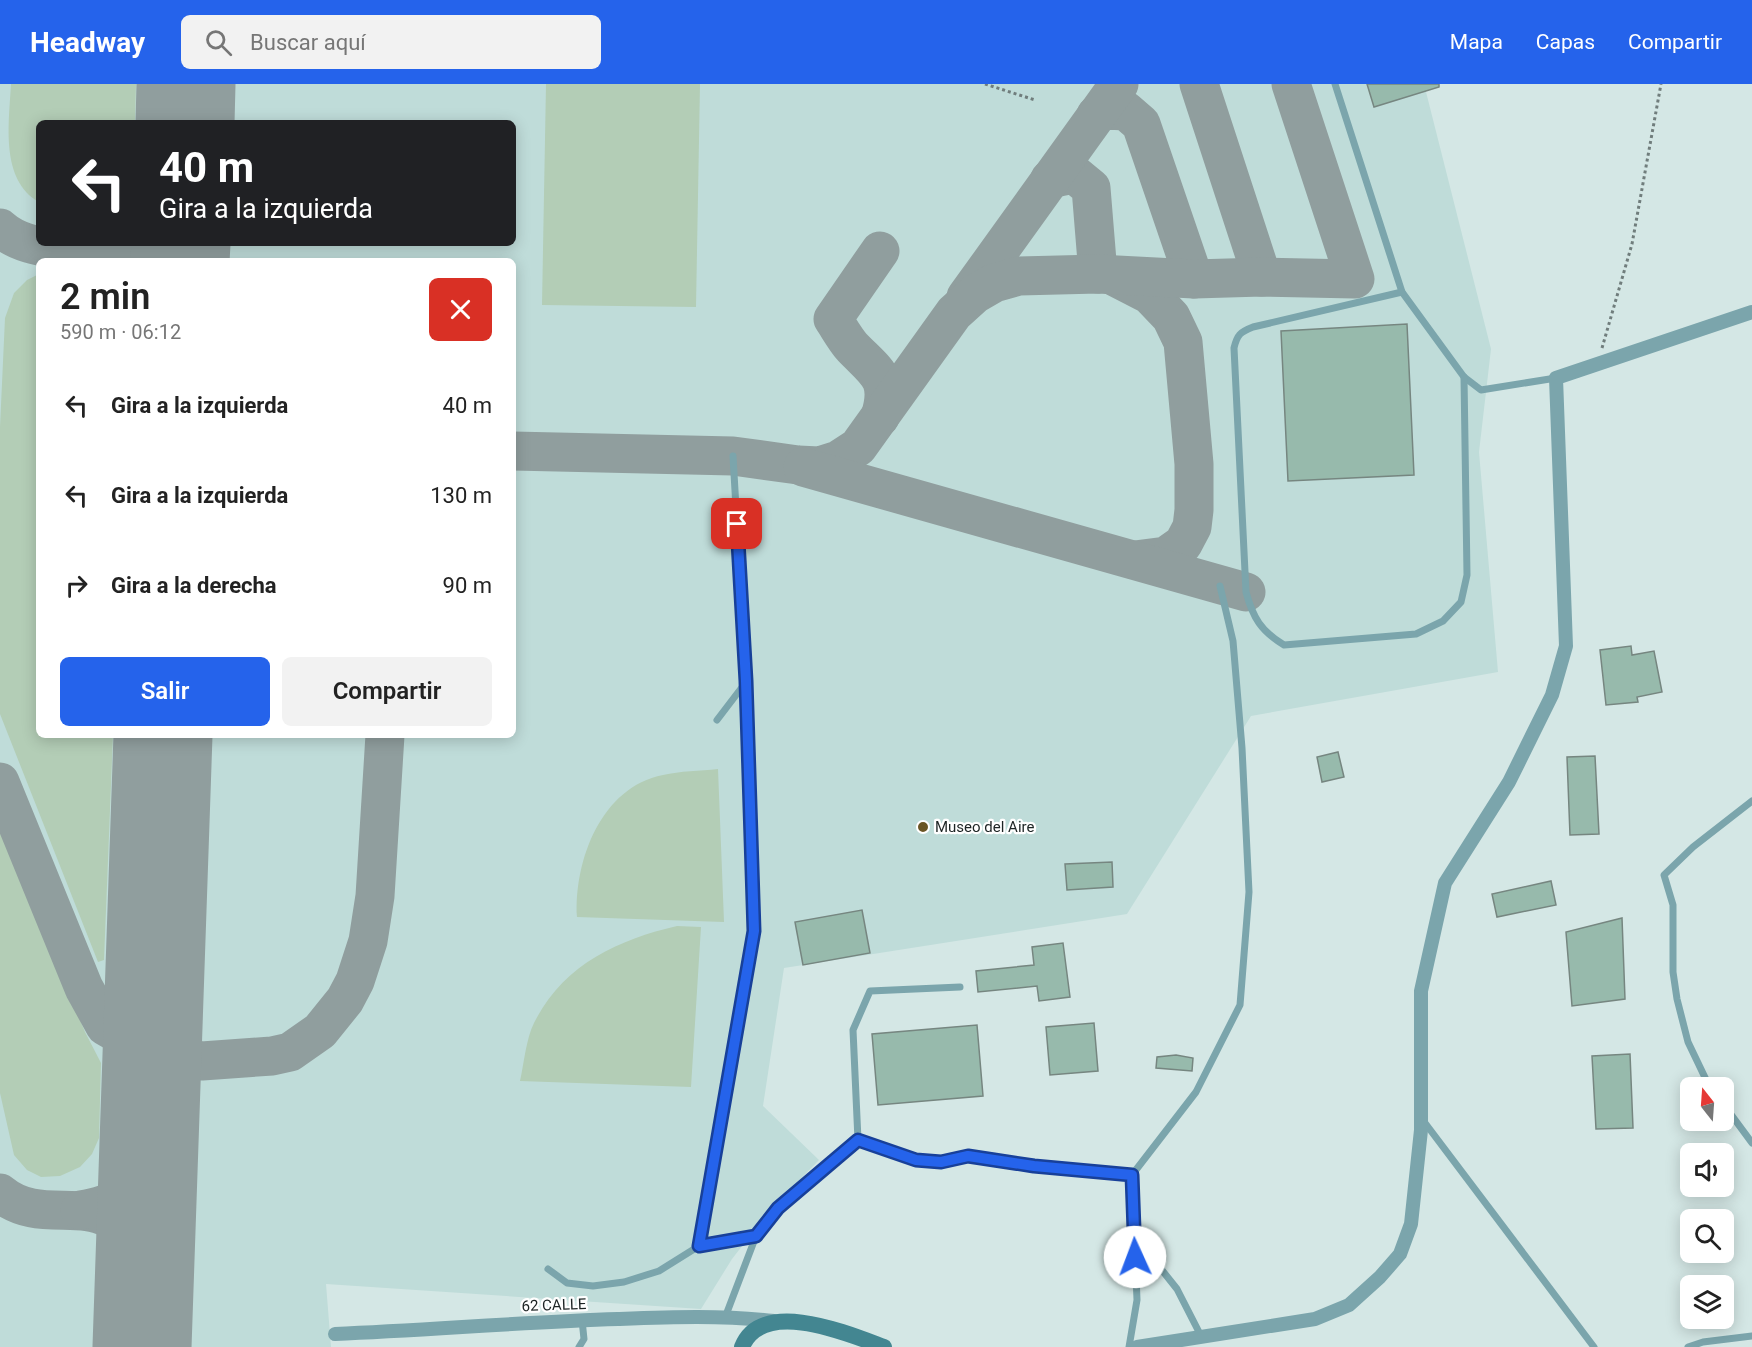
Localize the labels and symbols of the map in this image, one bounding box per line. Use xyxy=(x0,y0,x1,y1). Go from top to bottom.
pin xyxy=(711,498,762,549)
place label: Museo del Aire xyxy=(935,818,1034,836)
marker: Museo del Aire xyxy=(916,820,930,834)
north arrow xyxy=(1680,1077,1734,1131)
position arrow xyxy=(1103,1225,1167,1289)
street label: 62 CALLE xyxy=(521,1295,587,1315)

